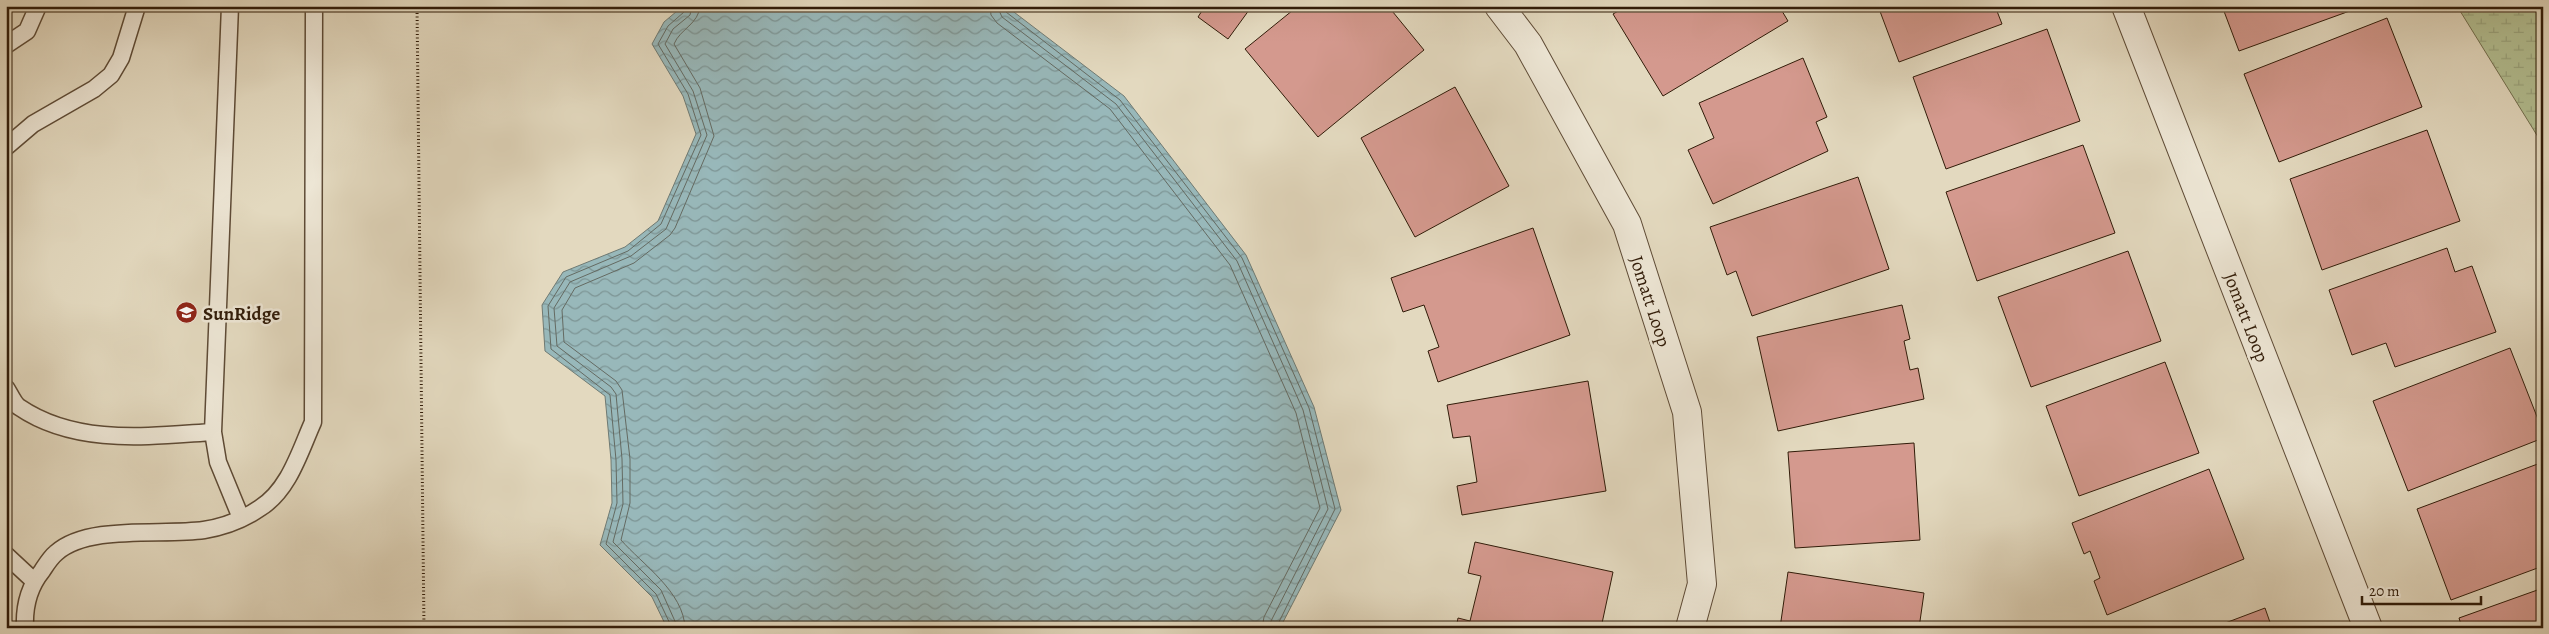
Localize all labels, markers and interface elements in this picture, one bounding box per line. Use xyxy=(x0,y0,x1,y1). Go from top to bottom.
street label: Jomatt Loop xyxy=(1623,252,1677,350)
street label: Jomatt Loop xyxy=(2217,269,2275,366)
school or university icon: SunRidge xyxy=(175,301,199,325)
place label: SunRidge xyxy=(203,301,280,327)
scale bar xyxy=(2362,574,2480,606)
text: 20 m xyxy=(2369,581,2400,601)

